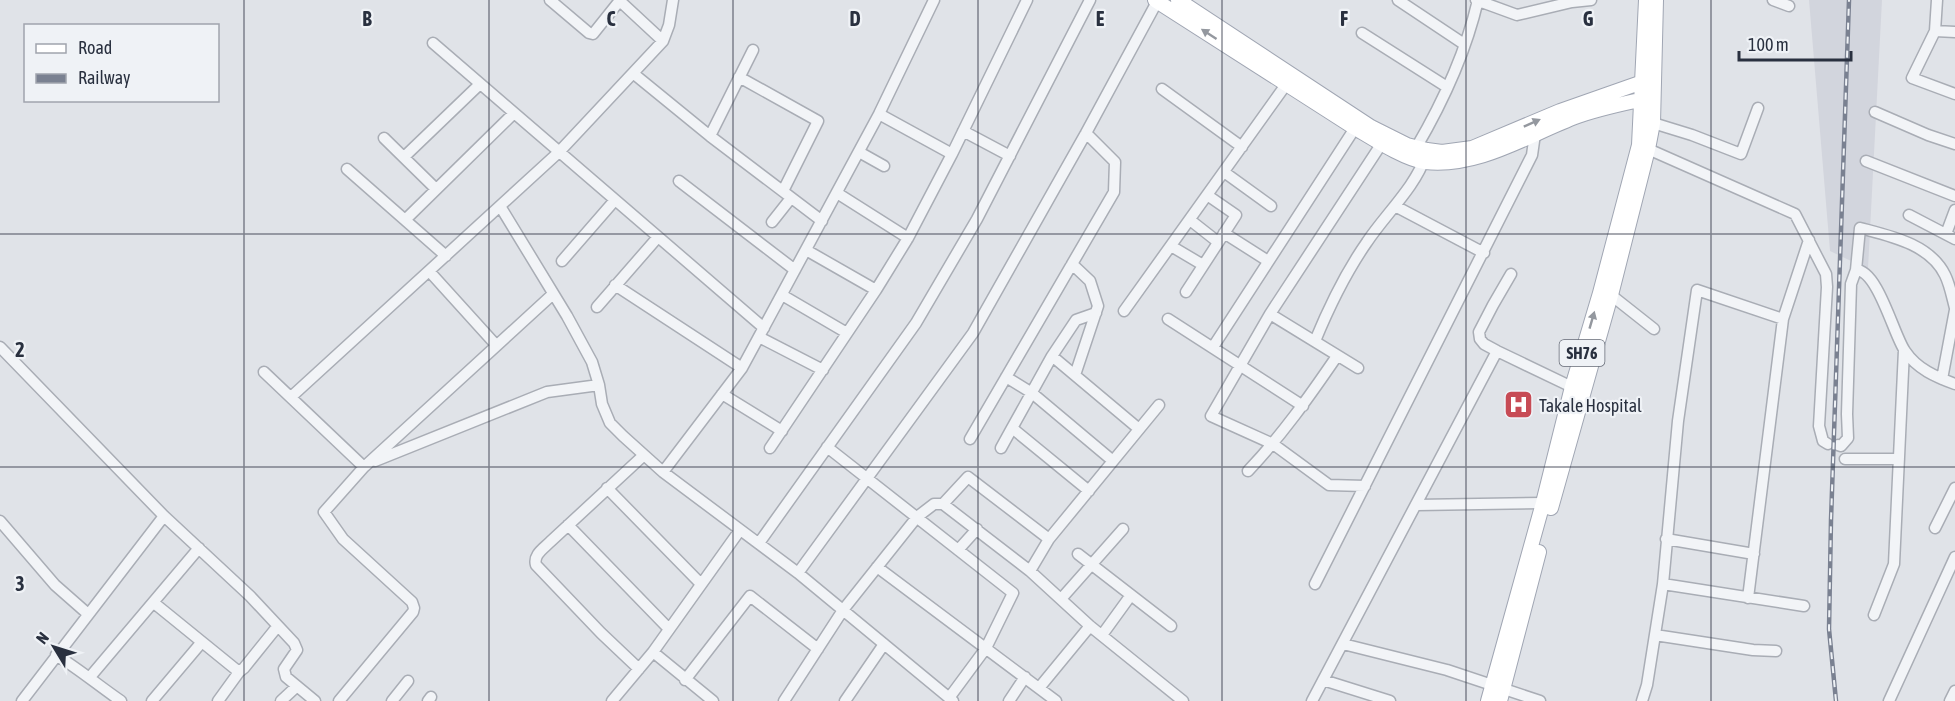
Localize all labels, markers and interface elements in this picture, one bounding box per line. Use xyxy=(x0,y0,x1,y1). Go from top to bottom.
text: B xyxy=(362,7,372,30)
text: C xyxy=(607,7,616,30)
text: D xyxy=(849,7,861,30)
text: E xyxy=(1096,7,1105,30)
text: F xyxy=(1340,7,1348,30)
text: G xyxy=(1583,7,1594,30)
legend xyxy=(24,24,219,102)
scale bar xyxy=(1739,24,1852,62)
one-way arrow xyxy=(1201,29,1217,40)
text: 100 m xyxy=(1748,34,1789,55)
text: Road xyxy=(78,37,112,58)
text: Railway xyxy=(78,67,130,88)
one-way arrow xyxy=(1523,118,1541,128)
one-way arrow xyxy=(1588,311,1597,329)
text: 2 xyxy=(15,338,25,361)
road number: SH76 xyxy=(1560,340,1604,366)
hospital icon: Takale Hospital xyxy=(1502,389,1534,421)
place label: Takale Hospital xyxy=(1539,395,1642,416)
text: 3 xyxy=(15,572,25,595)
north arrow xyxy=(24,617,84,677)
text: N xyxy=(32,628,52,647)

